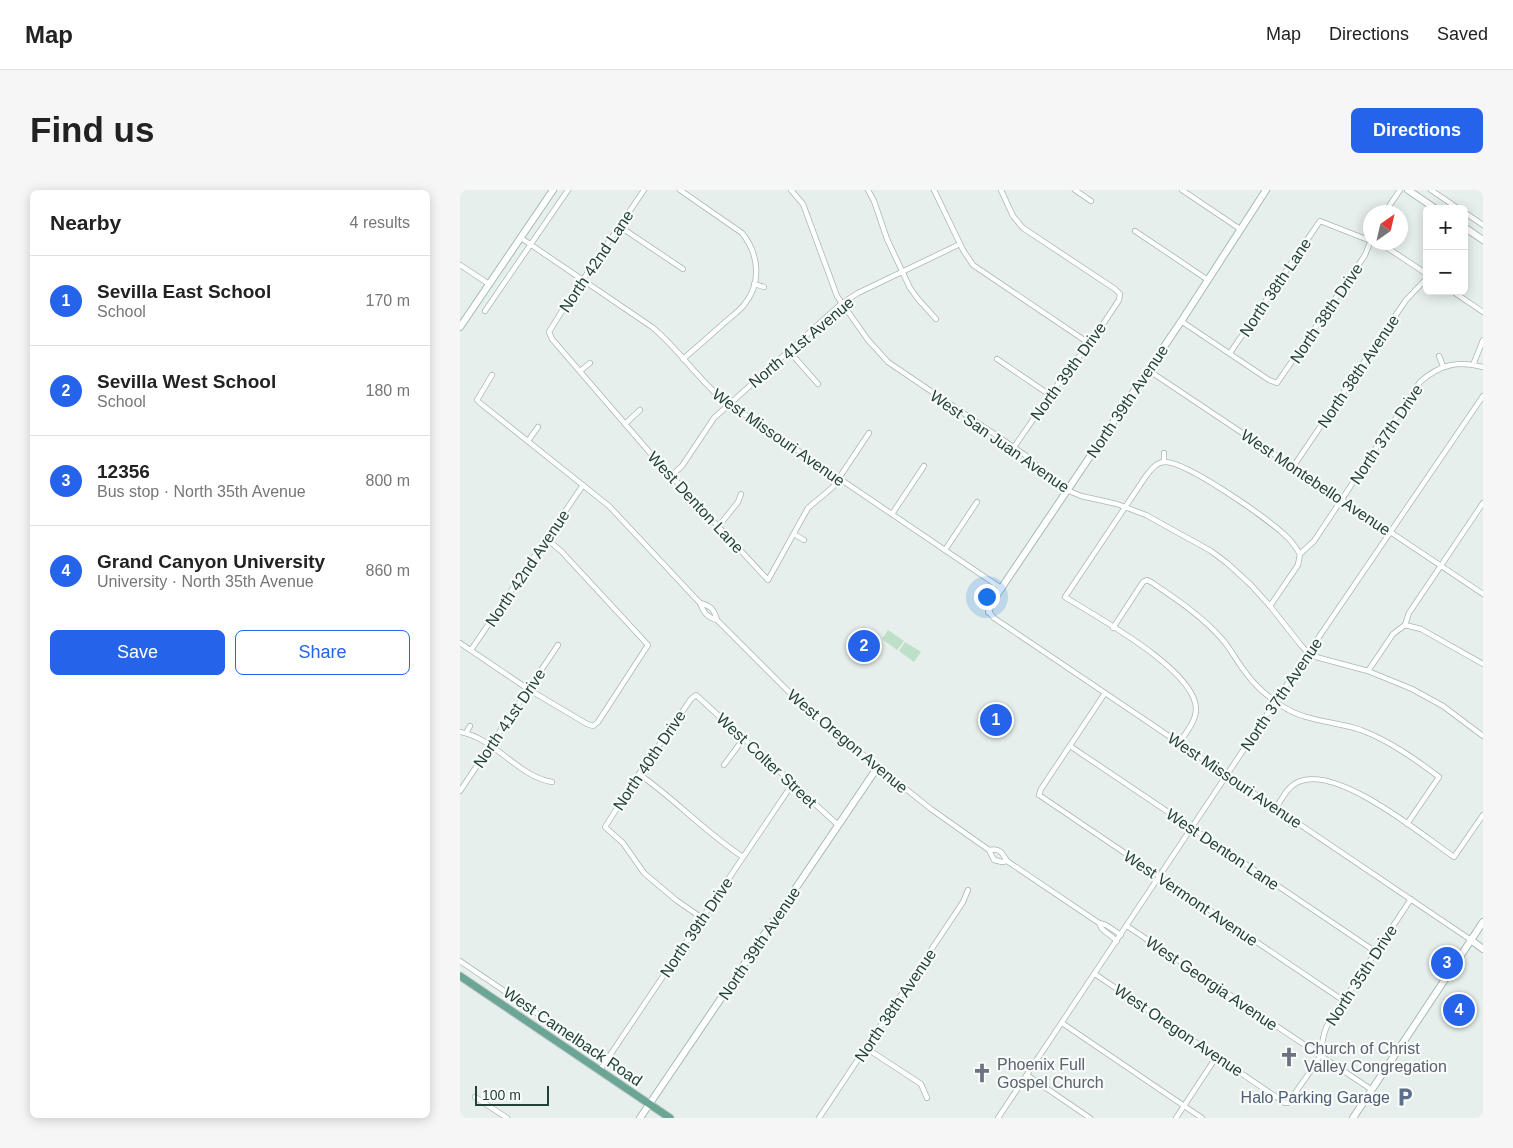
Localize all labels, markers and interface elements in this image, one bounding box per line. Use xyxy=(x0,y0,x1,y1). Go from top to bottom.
text: Map xyxy=(25,21,73,48)
text: Map xyxy=(1266,24,1301,44)
text: Directions xyxy=(1329,24,1409,44)
text: Saved xyxy=(1437,24,1488,44)
button: Directions xyxy=(1351,108,1483,153)
text: Find us xyxy=(30,110,154,149)
north arrow xyxy=(1363,205,1408,250)
map controls xyxy=(1423,205,1468,295)
button: + xyxy=(1423,205,1468,250)
street label: North 42nd Lane xyxy=(556,207,637,315)
text: Nearby xyxy=(50,211,121,234)
text: 4 results xyxy=(350,214,410,231)
street label: North 38th Lane xyxy=(1236,235,1315,340)
button: − xyxy=(1423,250,1468,295)
street label: North 38th Drive xyxy=(1287,260,1366,366)
text: Sevilla East School xyxy=(97,281,271,302)
text: 1 xyxy=(62,292,70,309)
text: 170 m xyxy=(366,292,410,309)
street label: North 41st Avenue xyxy=(746,294,857,391)
text: School xyxy=(97,303,146,320)
street label: North 38th Avenue xyxy=(1314,312,1402,431)
street label: North 39th Drive xyxy=(1027,319,1110,423)
street label: North 39th Avenue xyxy=(1083,342,1171,461)
text: Sevilla West School xyxy=(97,371,276,392)
street label: North 37th Drive xyxy=(1347,381,1426,487)
text: 2 xyxy=(62,382,70,399)
text: 180 m xyxy=(366,382,410,399)
street label: West Missouri Avenue xyxy=(709,385,848,490)
street label: West San Juan Avenue xyxy=(927,387,1073,496)
text: School xyxy=(97,393,146,410)
street label: West Montebello Avenue xyxy=(1238,426,1394,539)
street label: West Denton Lane xyxy=(644,448,747,557)
text: 12356 xyxy=(97,461,150,482)
text: 3 xyxy=(62,472,70,489)
text: 800 m xyxy=(366,472,410,489)
text: Bus stop · North 35th Avenue xyxy=(97,483,306,500)
street label: North 42nd Avenue xyxy=(482,507,573,630)
text: Grand Canyon University xyxy=(97,551,325,572)
text: 4 xyxy=(62,562,70,579)
text: 860 m xyxy=(366,562,410,579)
text: University · North 35th Avenue xyxy=(97,573,314,590)
your location xyxy=(974,584,1000,610)
pin: 2 xyxy=(848,627,880,665)
button: Save xyxy=(50,630,225,675)
button: Share xyxy=(235,630,410,675)
street label: North 37th Avenue xyxy=(1237,635,1325,754)
street label: North 41st Drive xyxy=(470,666,549,771)
street label: West Oregon Avenue xyxy=(784,686,911,797)
pin: 1 xyxy=(980,701,1012,739)
street label: North 40th Drive xyxy=(610,707,689,813)
street label: West Colter Street xyxy=(713,710,821,811)
street label: West Missouri Avenue xyxy=(1165,729,1305,832)
street label: West Denton Lane xyxy=(1163,805,1282,893)
street label: West Vermont Avenue xyxy=(1121,847,1261,950)
street label: North 39th Drive xyxy=(657,874,736,980)
street label: North 39th Avenue xyxy=(715,884,803,1003)
street label: North 35th Drive xyxy=(1323,922,1400,1029)
street label: West Georgia Avenue xyxy=(1143,933,1281,1034)
pin: 3 xyxy=(1431,944,1463,982)
street label: North 38th Avenue xyxy=(851,946,939,1065)
street label: West Oregon Avenue xyxy=(1111,981,1246,1080)
street label: West Camelback Road xyxy=(500,984,645,1089)
pin: 4 xyxy=(1443,991,1475,1029)
place label: Church of Christ Valley Congregation xyxy=(1304,1040,1447,1075)
church icon: Church of Christ Valley Congregation xyxy=(1278,1046,1300,1068)
place label: Phoenix Full Gospel Church xyxy=(997,1056,1104,1091)
church icon: Phoenix Full Gospel Church xyxy=(971,1062,993,1084)
scale bar xyxy=(475,1083,549,1106)
parking icon: Halo Parking Garage xyxy=(1394,1086,1416,1108)
text: 100 m xyxy=(482,1087,521,1103)
place label: Halo Parking Garage xyxy=(1241,1089,1390,1106)

